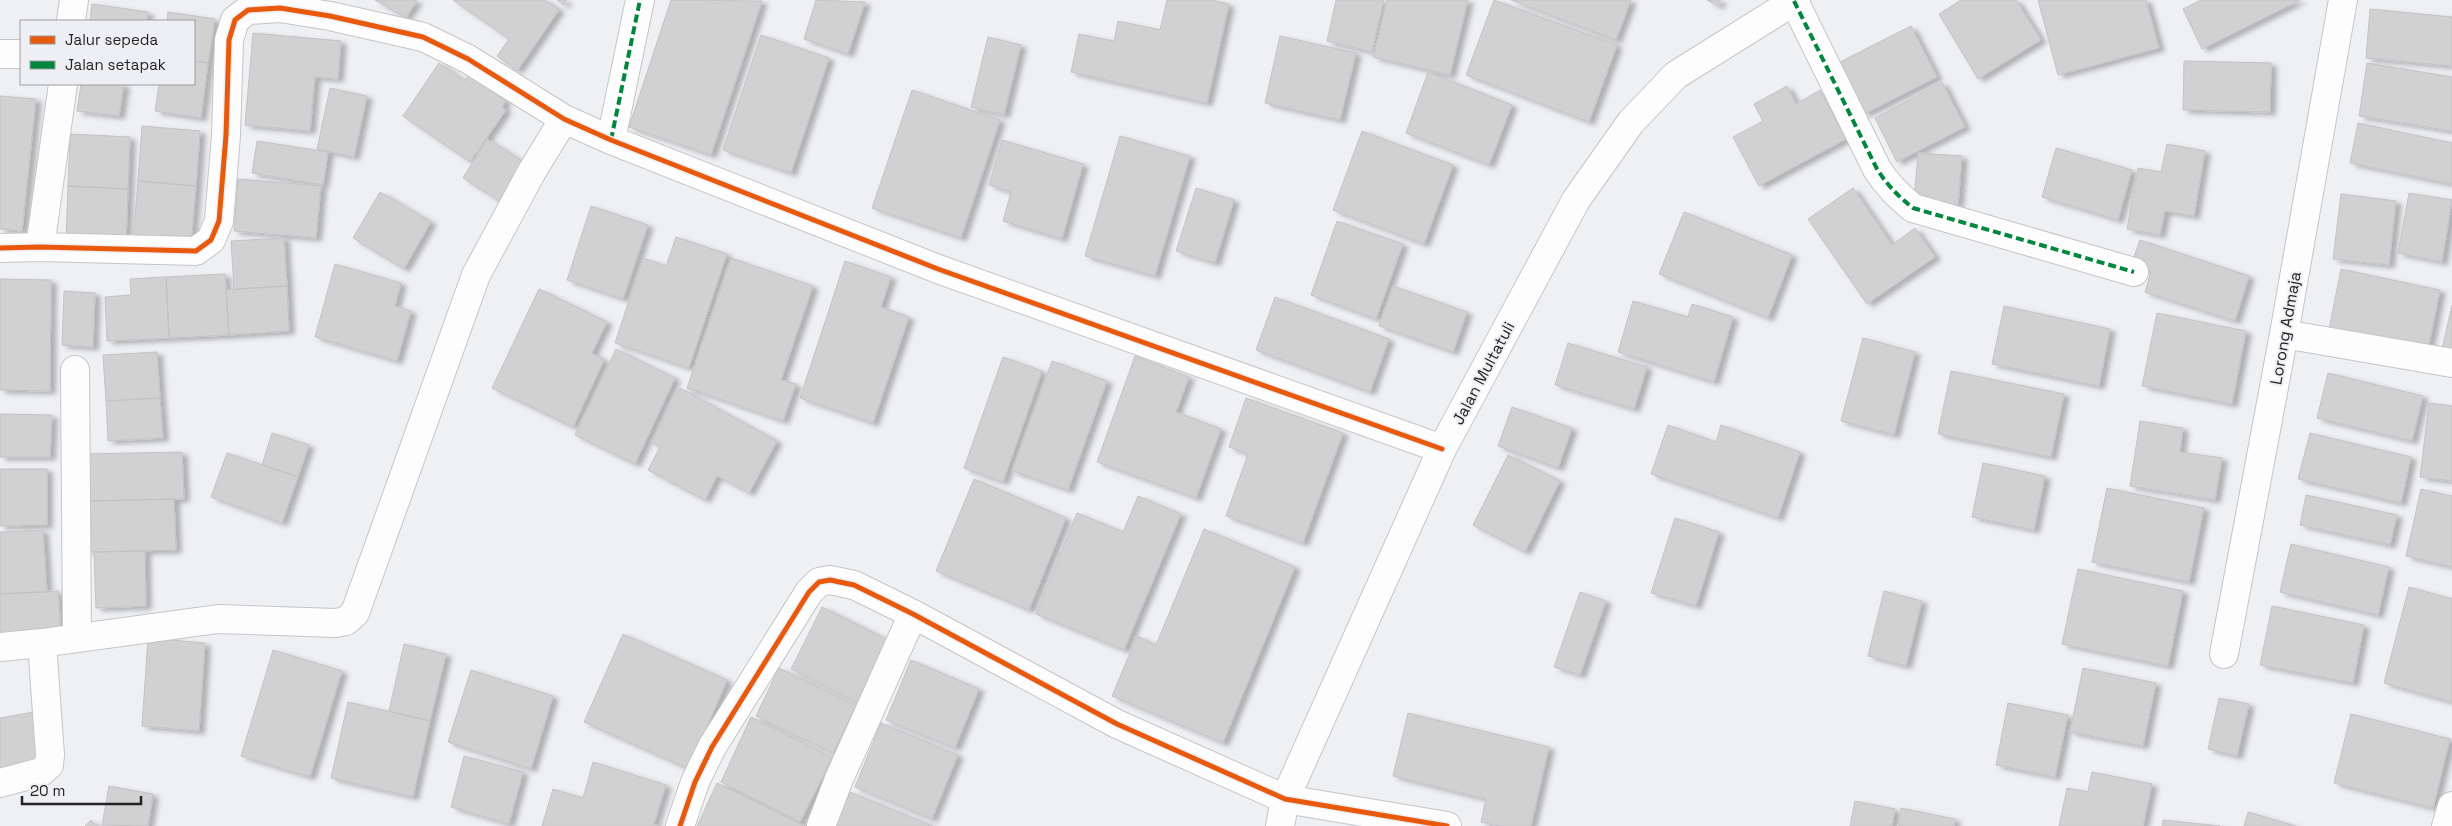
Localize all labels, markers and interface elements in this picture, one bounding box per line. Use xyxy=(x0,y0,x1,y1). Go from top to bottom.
legend xyxy=(20,20,195,85)
text: Jalur sepeda xyxy=(65,30,159,49)
text: Jalan setapak xyxy=(65,55,166,74)
street label: Lorong Admaja xyxy=(2265,270,2306,386)
street label: Jalan Multatuli xyxy=(1447,318,1519,428)
scale bar xyxy=(22,774,141,806)
text: 20 m xyxy=(30,781,65,800)

